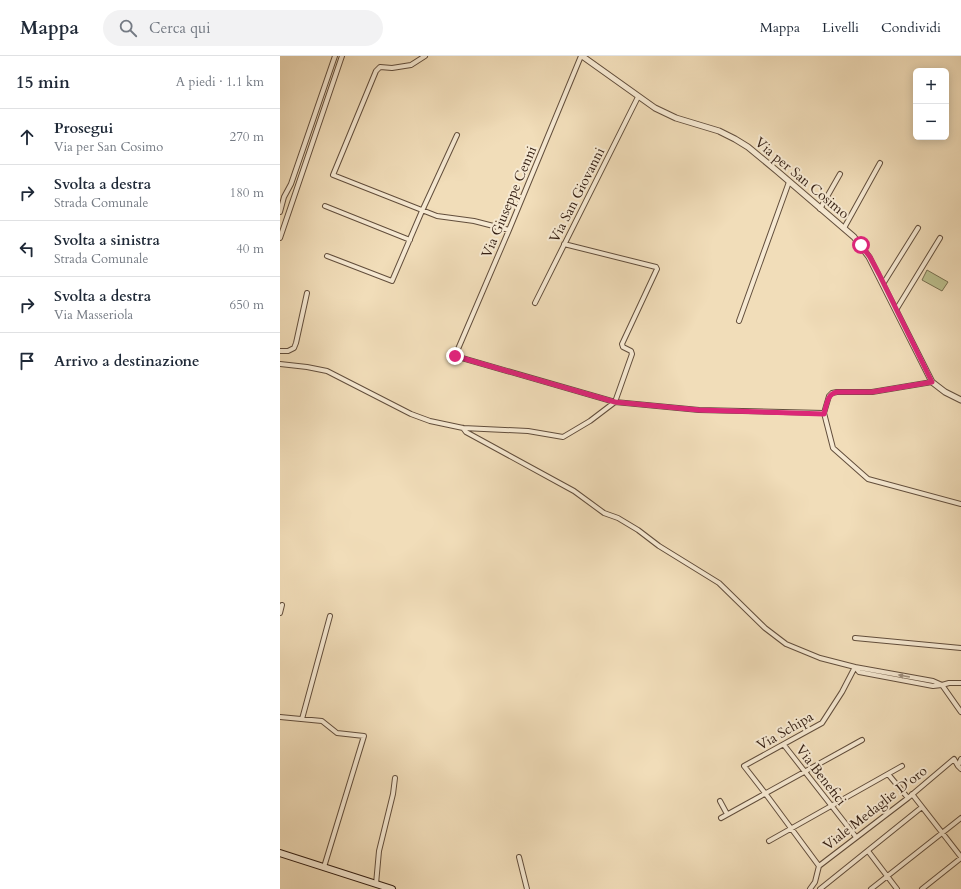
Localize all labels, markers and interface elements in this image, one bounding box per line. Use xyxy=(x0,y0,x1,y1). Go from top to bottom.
search box xyxy=(103,10,383,46)
text: Mappa xyxy=(20,15,79,41)
icon: search xyxy=(117,17,139,39)
text: Cerca qui xyxy=(149,18,211,38)
text: Mappa xyxy=(760,18,800,37)
text: Livelli xyxy=(822,18,859,37)
text: Condividi xyxy=(881,18,941,37)
map controls xyxy=(913,68,949,140)
button: + xyxy=(913,68,949,104)
text: 15 min xyxy=(16,71,70,94)
text: A piedi · 1.1 km xyxy=(176,73,264,91)
button: − xyxy=(913,104,949,140)
text: Prosegui xyxy=(54,118,113,138)
icon: ahead xyxy=(16,126,38,148)
text: 270 m xyxy=(230,128,264,146)
street label: Via per San Cosimo xyxy=(751,133,854,223)
text: Via per San Cosimo xyxy=(54,138,163,156)
street label: Via Giuseppe Cenni xyxy=(477,143,541,261)
street label: Via San Giovanni xyxy=(545,144,609,246)
text: Svolta a destra xyxy=(54,174,151,194)
icon: right xyxy=(16,182,38,204)
text: 180 m xyxy=(230,184,264,202)
text: Strada Comunale xyxy=(54,194,148,212)
text: Svolta a sinistra xyxy=(54,230,160,250)
route start xyxy=(852,236,870,254)
icon: left xyxy=(16,238,38,260)
text: 40 m xyxy=(236,240,264,258)
text: Strada Comunale xyxy=(54,250,148,268)
text: Svolta a destra xyxy=(54,286,151,306)
icon: right xyxy=(16,294,38,316)
text: 650 m xyxy=(230,296,264,314)
text: Via Masseriola xyxy=(54,306,133,324)
route end xyxy=(446,347,464,365)
icon: arrive xyxy=(16,350,38,372)
text: Arrivo a destinazione xyxy=(54,351,200,371)
one-way arrow xyxy=(898,673,911,679)
street label: Via Schipa xyxy=(753,707,817,755)
street label: Via Benefici xyxy=(791,741,851,809)
street label: Viale Medaglie D'oro xyxy=(819,761,931,855)

